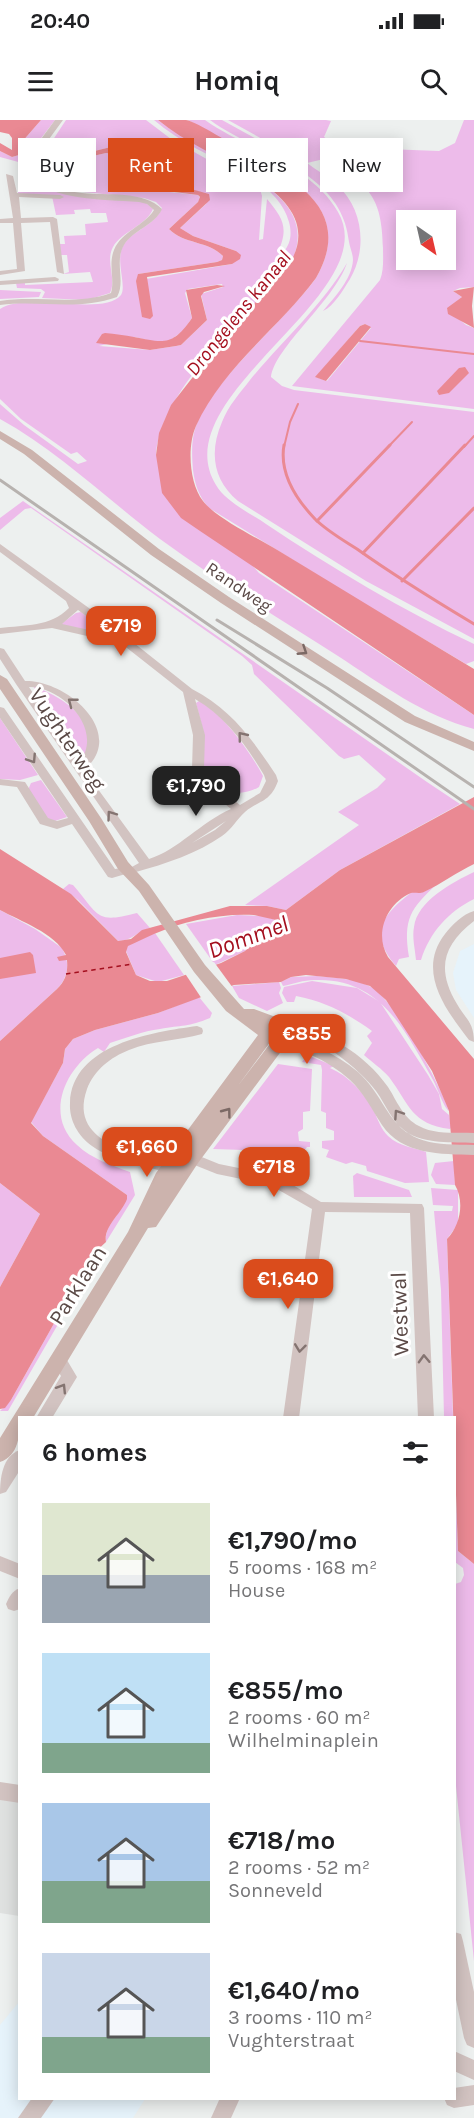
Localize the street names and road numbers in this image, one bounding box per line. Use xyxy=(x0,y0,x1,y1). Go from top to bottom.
street label: Randweg xyxy=(202,557,276,617)
street label: Vughterweg xyxy=(23,683,111,796)
street label: Parklaan xyxy=(43,1241,112,1330)
street label: Westwal xyxy=(386,1271,414,1357)

